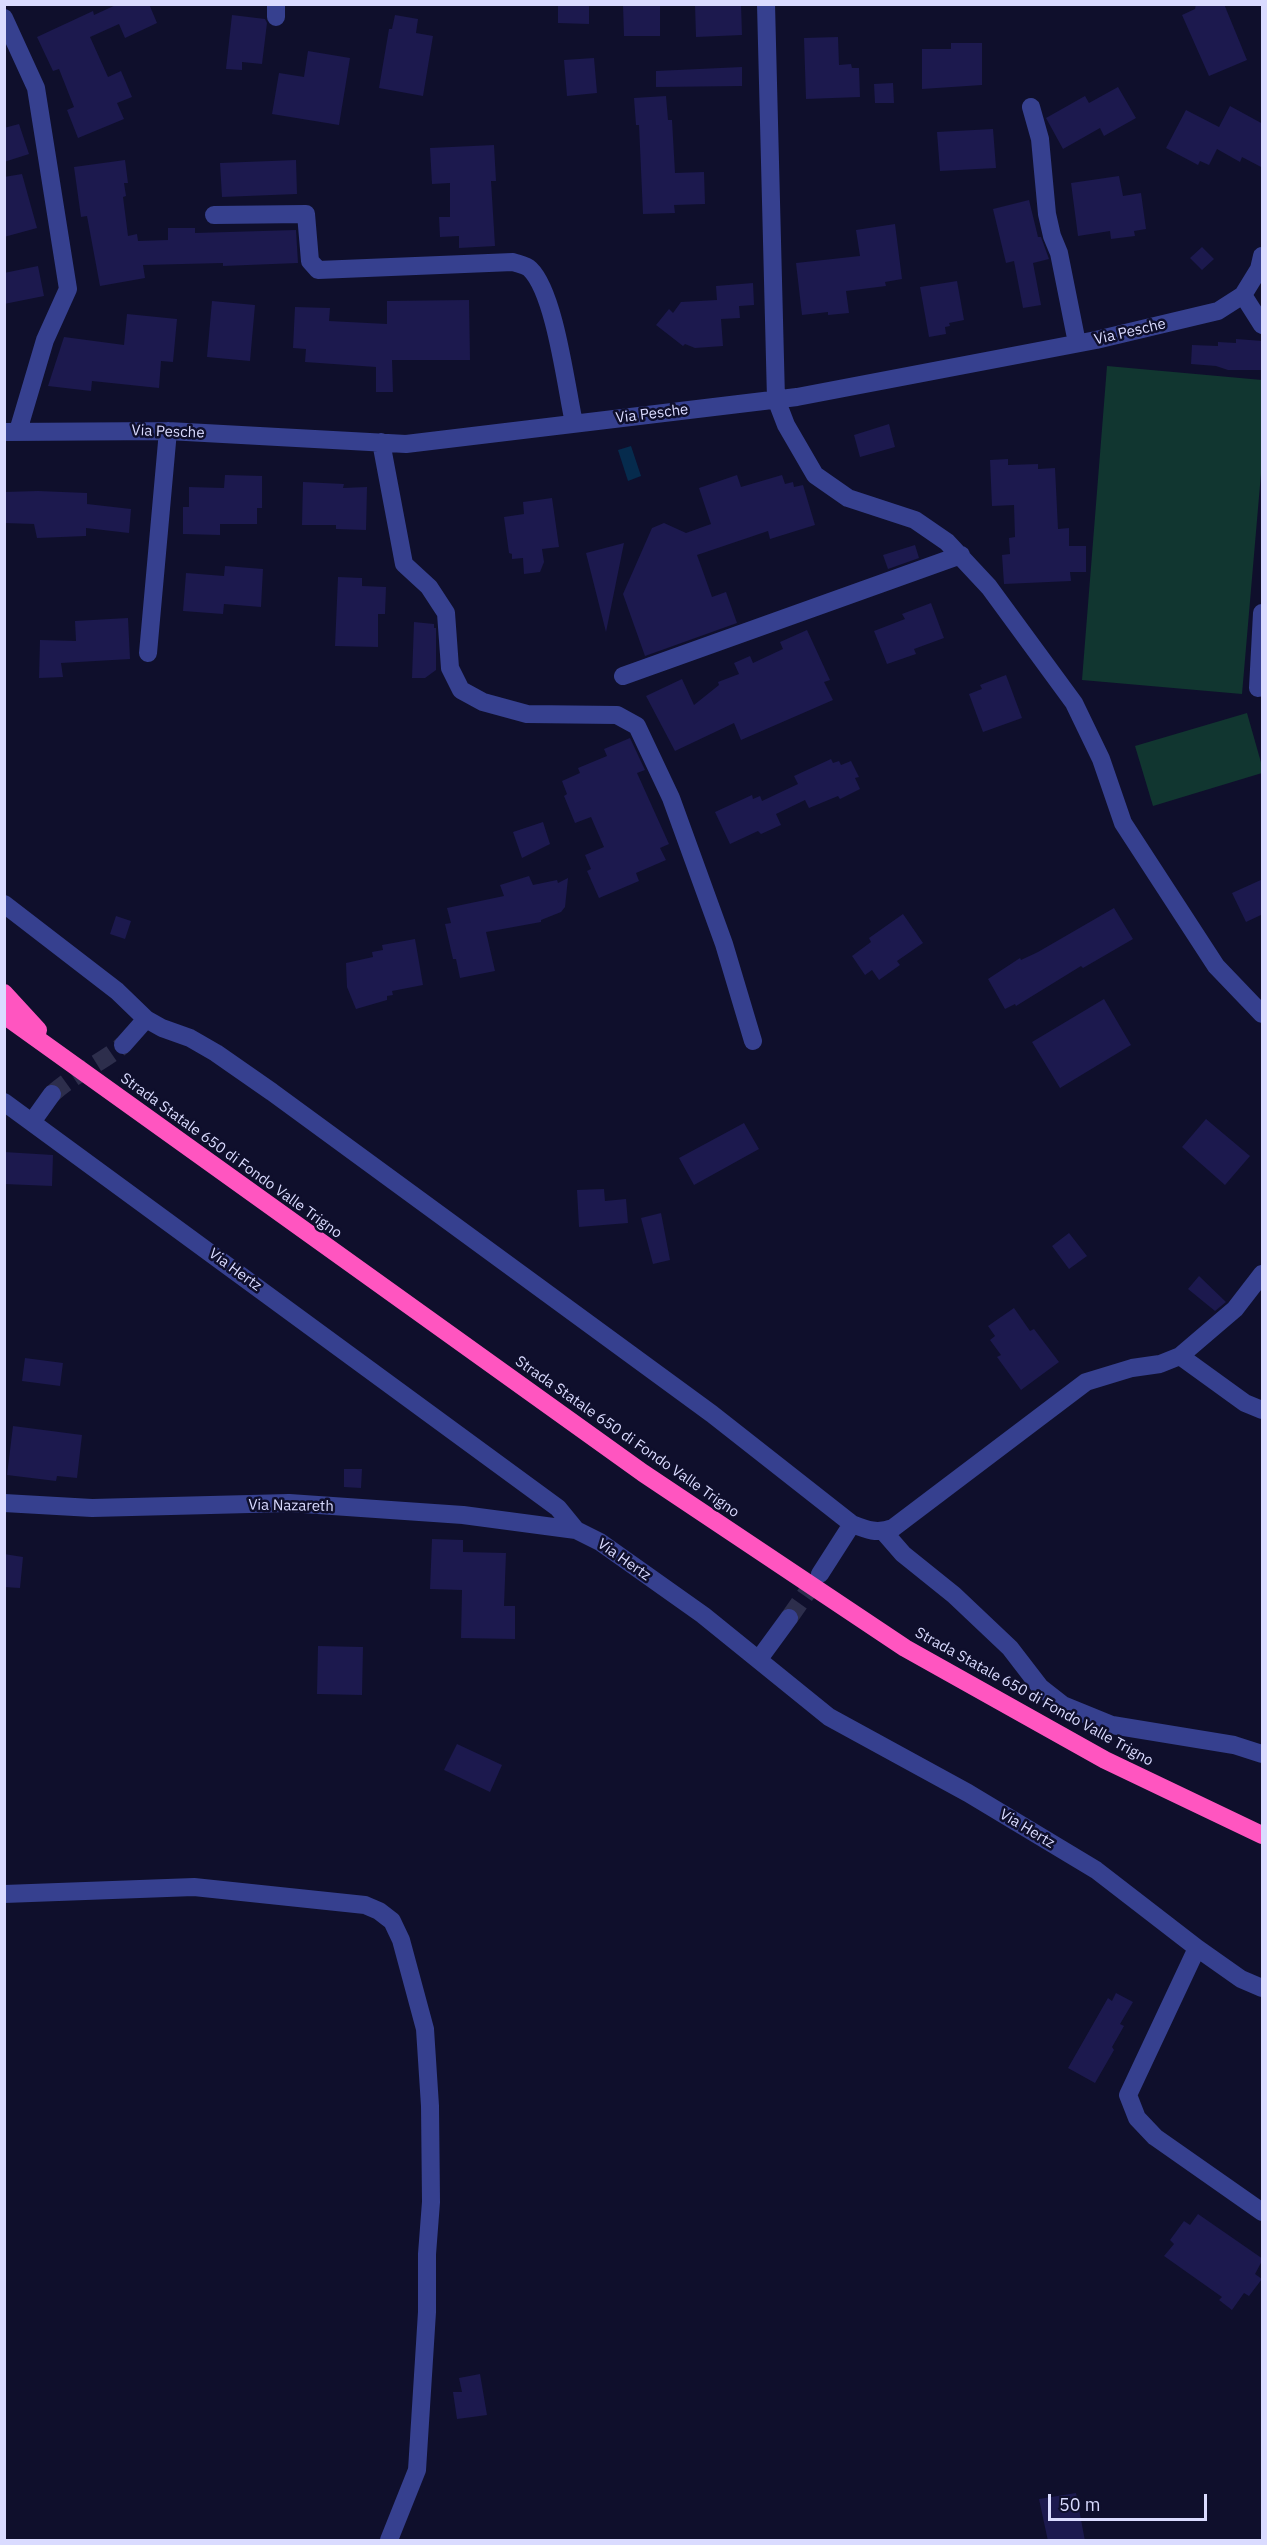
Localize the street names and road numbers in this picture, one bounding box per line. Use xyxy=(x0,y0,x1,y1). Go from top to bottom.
street label: Via Pesche xyxy=(1092,315,1168,349)
street label: Via Pesche xyxy=(615,401,689,427)
street label: Via Pesche xyxy=(131,422,205,442)
street label: Strada Statale 650 di Fondo Valle Trigno xyxy=(117,1070,345,1242)
street label: Via Hertz xyxy=(205,1245,265,1295)
street label: Strada Statale 650 di Fondo Valle Trigno xyxy=(511,1352,743,1522)
street label: Via Nazareth xyxy=(248,1496,334,1516)
street label: Via Hertz xyxy=(594,1535,654,1585)
street label: Strada Statale 650 di Fondo Valle Trigno xyxy=(912,1624,1156,1770)
street label: Via Hertz xyxy=(996,1806,1058,1852)

